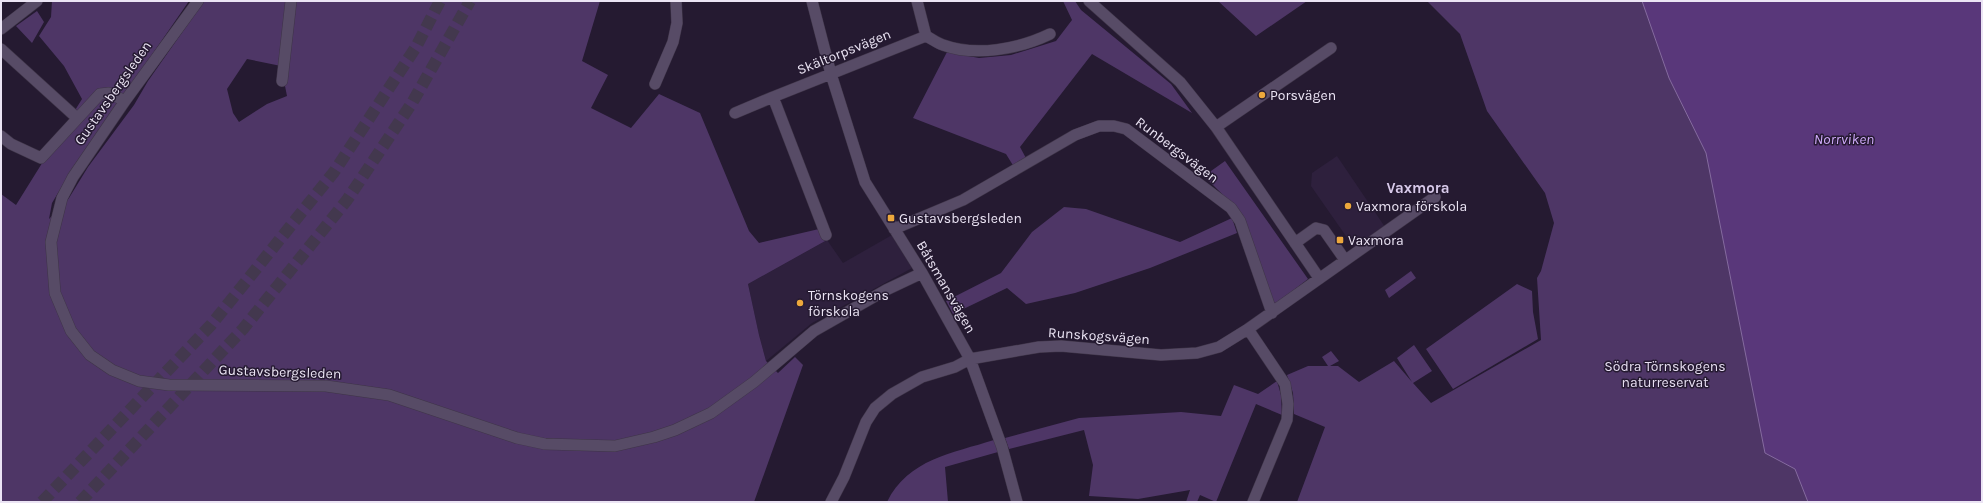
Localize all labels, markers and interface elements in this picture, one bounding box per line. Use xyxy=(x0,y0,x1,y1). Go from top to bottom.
street label: Skältorpsvägen xyxy=(795,25,893,79)
street label: Gustavsbergsleden xyxy=(71,38,155,148)
place label: Porsvägen xyxy=(1270,87,1336,104)
marker: Porsvägen xyxy=(1257,90,1267,100)
street label: Runbergsvägen xyxy=(1132,113,1222,187)
water label: Norrviken xyxy=(1814,130,1874,148)
district label: Vaxmora xyxy=(1387,179,1449,197)
place label: Vaxmora förskola xyxy=(1356,198,1467,215)
marker: Vaxmora förskola xyxy=(1343,201,1353,211)
place label: Gustavsbergsleden xyxy=(899,210,1022,227)
marker: Gustavsbergsleden xyxy=(886,213,896,223)
place label: Vaxmora xyxy=(1348,232,1404,249)
marker: Vaxmora xyxy=(1335,235,1345,245)
street label: Båtsmansvägen xyxy=(913,238,979,336)
place label: Törnskogens förskola xyxy=(808,287,889,320)
marker: Törnskogens förskola xyxy=(795,298,805,308)
street label: Runskogsvägen xyxy=(1048,324,1150,348)
park label: Södra Törnskogens naturreservat xyxy=(1604,358,1726,391)
street label: Gustavsbergsleden xyxy=(218,361,342,383)

